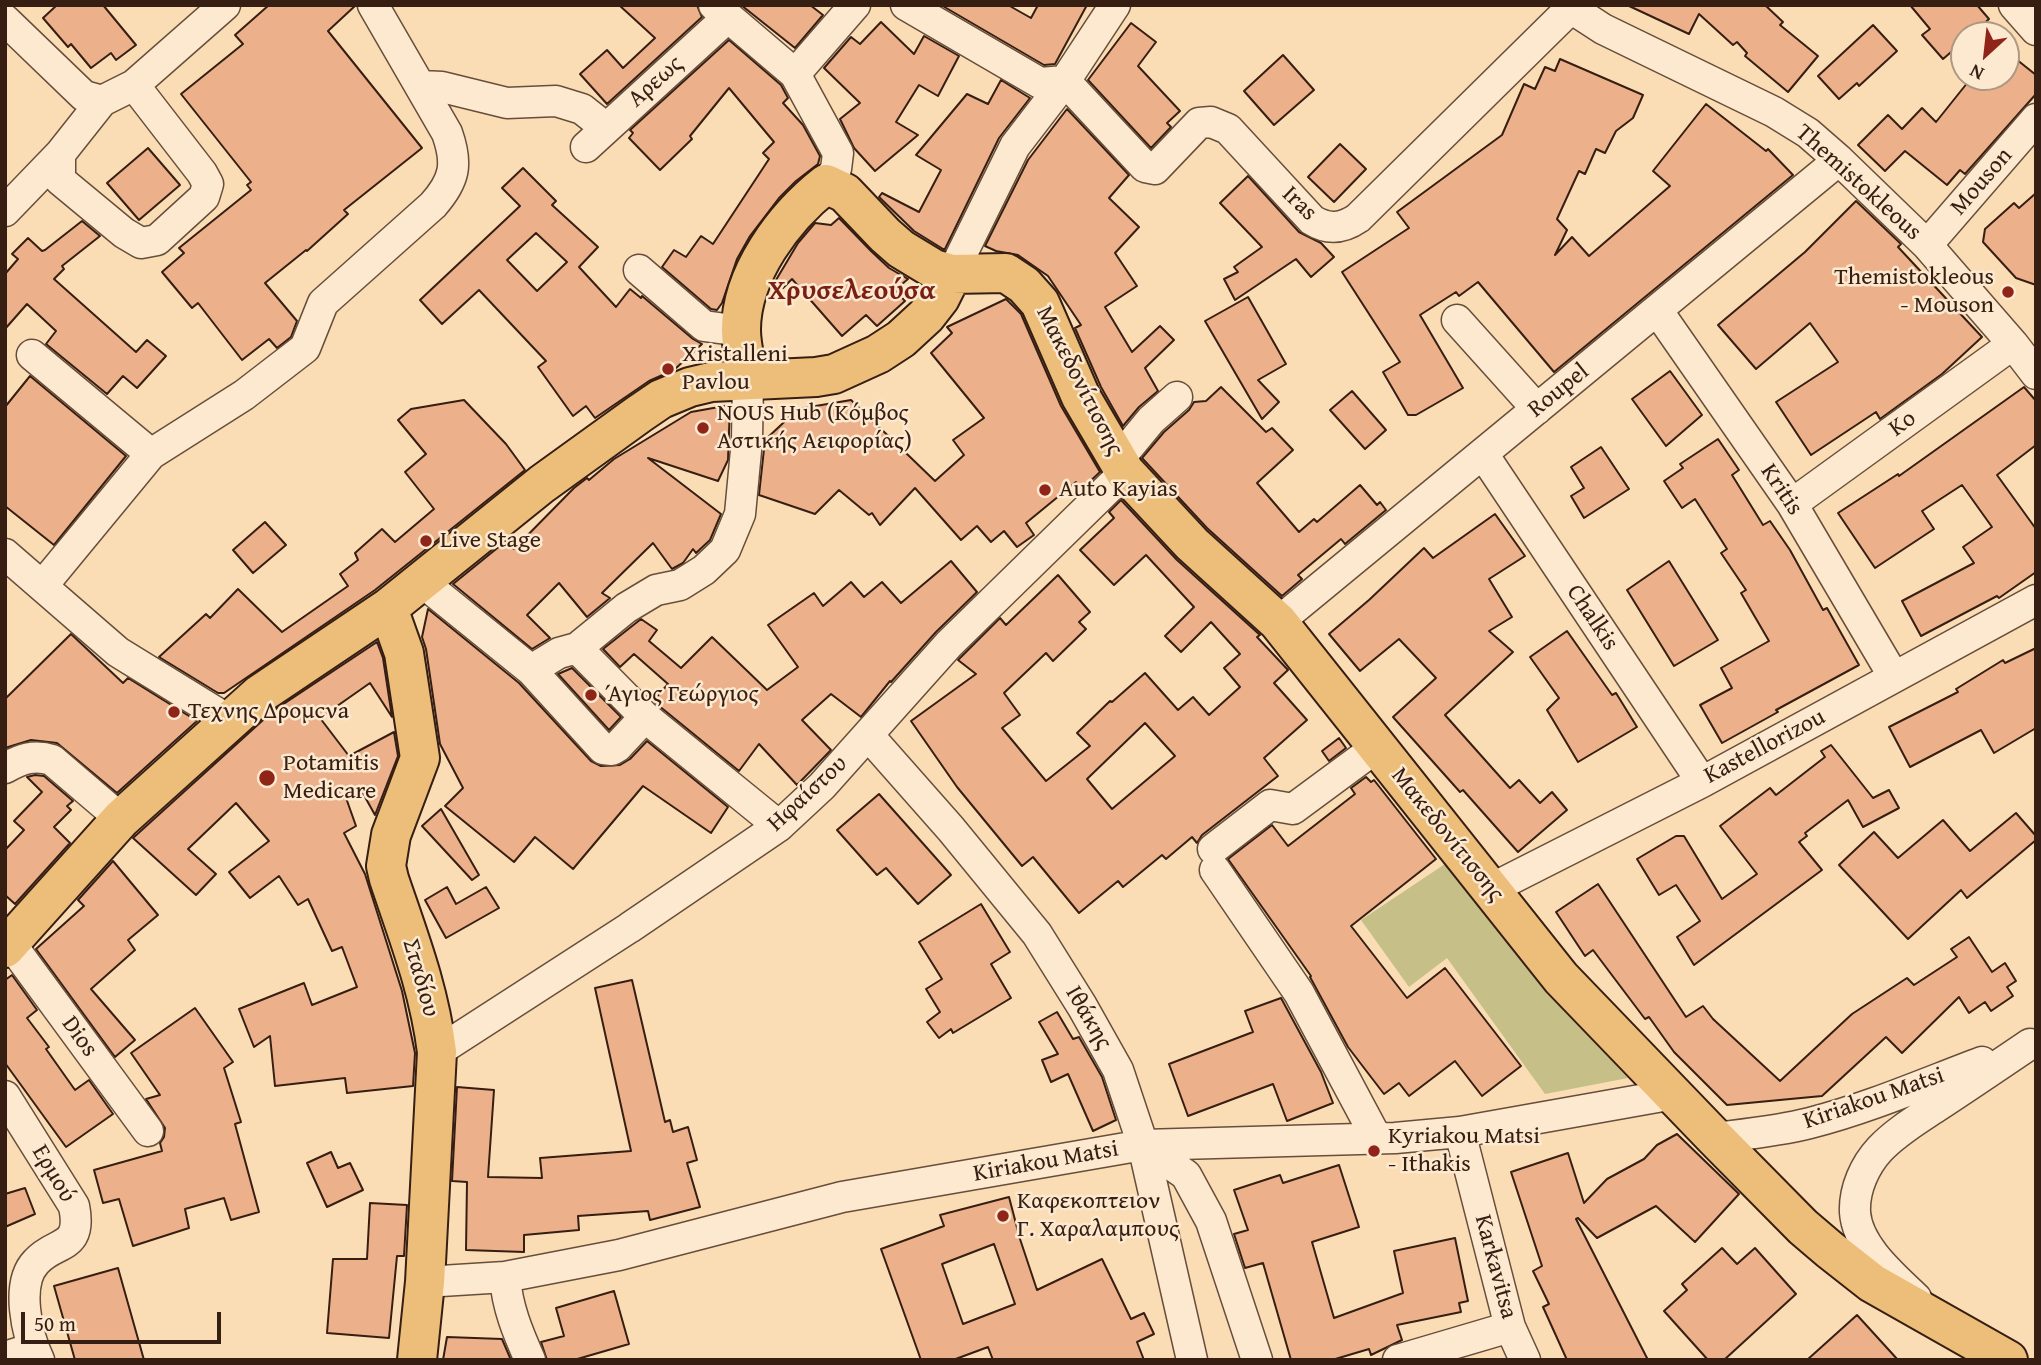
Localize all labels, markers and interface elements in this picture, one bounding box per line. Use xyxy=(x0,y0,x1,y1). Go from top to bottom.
north arrow xyxy=(1950,21,2020,91)
street label: Αρεως xyxy=(623,50,689,114)
text: N xyxy=(1964,58,1988,88)
street label: Themistokleous xyxy=(1789,119,1927,247)
street label: Mouson xyxy=(1945,142,2019,222)
street label: Iras xyxy=(1275,180,1323,228)
place label: Themistokleous - Mouson xyxy=(1834,264,1994,320)
district label: Χρυσελεούσα xyxy=(768,275,936,309)
marker: Themistokleous - Mouson xyxy=(2000,284,2016,300)
street label: Μακεδονίτισσης xyxy=(1029,301,1129,461)
place label: Xristalleni Pavlou xyxy=(682,341,788,397)
street label: Roupel xyxy=(1523,358,1595,424)
marker: Xristalleni Pavlou xyxy=(660,361,676,377)
place label: NOUS Hub (Κόμβος Αστικής Αειφορίας) xyxy=(717,400,912,456)
street label: Ko xyxy=(1884,405,1922,443)
marker: NOUS Hub (Κόμβος Αστικής Αειφορίας) xyxy=(695,420,711,436)
street label: Kritis xyxy=(1754,459,1808,521)
place label: Auto Kayias xyxy=(1059,476,1178,504)
marker: Auto Kayias xyxy=(1037,482,1053,498)
place label: Live Stage xyxy=(440,527,541,555)
marker: Live Stage xyxy=(418,533,434,549)
street label: Chalkis xyxy=(1560,580,1624,656)
place label: Άγιος Γεώργιος xyxy=(605,681,759,709)
marker: Άγιος Γεώργιος xyxy=(583,687,599,703)
place label: Τεχνης Δρομcνa xyxy=(188,698,349,726)
street label: Kastellorizou xyxy=(1700,703,1830,791)
marker: Τεχνης Δρομcνa xyxy=(166,704,182,720)
place label: Potamitis Medicare xyxy=(283,750,379,806)
street label: Ηφαίστου xyxy=(762,750,854,838)
street label: Μακεδονίτισσης xyxy=(1384,762,1510,908)
marker: Potamitis Medicare xyxy=(257,768,277,788)
street label: Σταδίου xyxy=(395,936,445,1020)
street label: Ιθάκης xyxy=(1058,981,1118,1055)
street label: Dios xyxy=(55,1011,103,1063)
street label: Kiriakou Matsi xyxy=(1800,1061,1948,1137)
place label: Kyriakou Matsi - Ithakis xyxy=(1388,1123,1540,1179)
street label: Kiriakou Matsi xyxy=(971,1135,1121,1189)
street label: Ερμού xyxy=(25,1140,81,1208)
marker: Kyriakou Matsi - Ithakis xyxy=(1366,1143,1382,1159)
place label: Καφεκοπτειον Γ. Χαραλαμπους xyxy=(1017,1188,1179,1244)
marker: Καφεκοπτειον Γ. Χαραλαμπους xyxy=(995,1208,1011,1224)
street label: Karkavitsa xyxy=(1467,1212,1523,1322)
scale bar xyxy=(24,1298,224,1342)
text: 50 m xyxy=(34,1308,76,1339)

